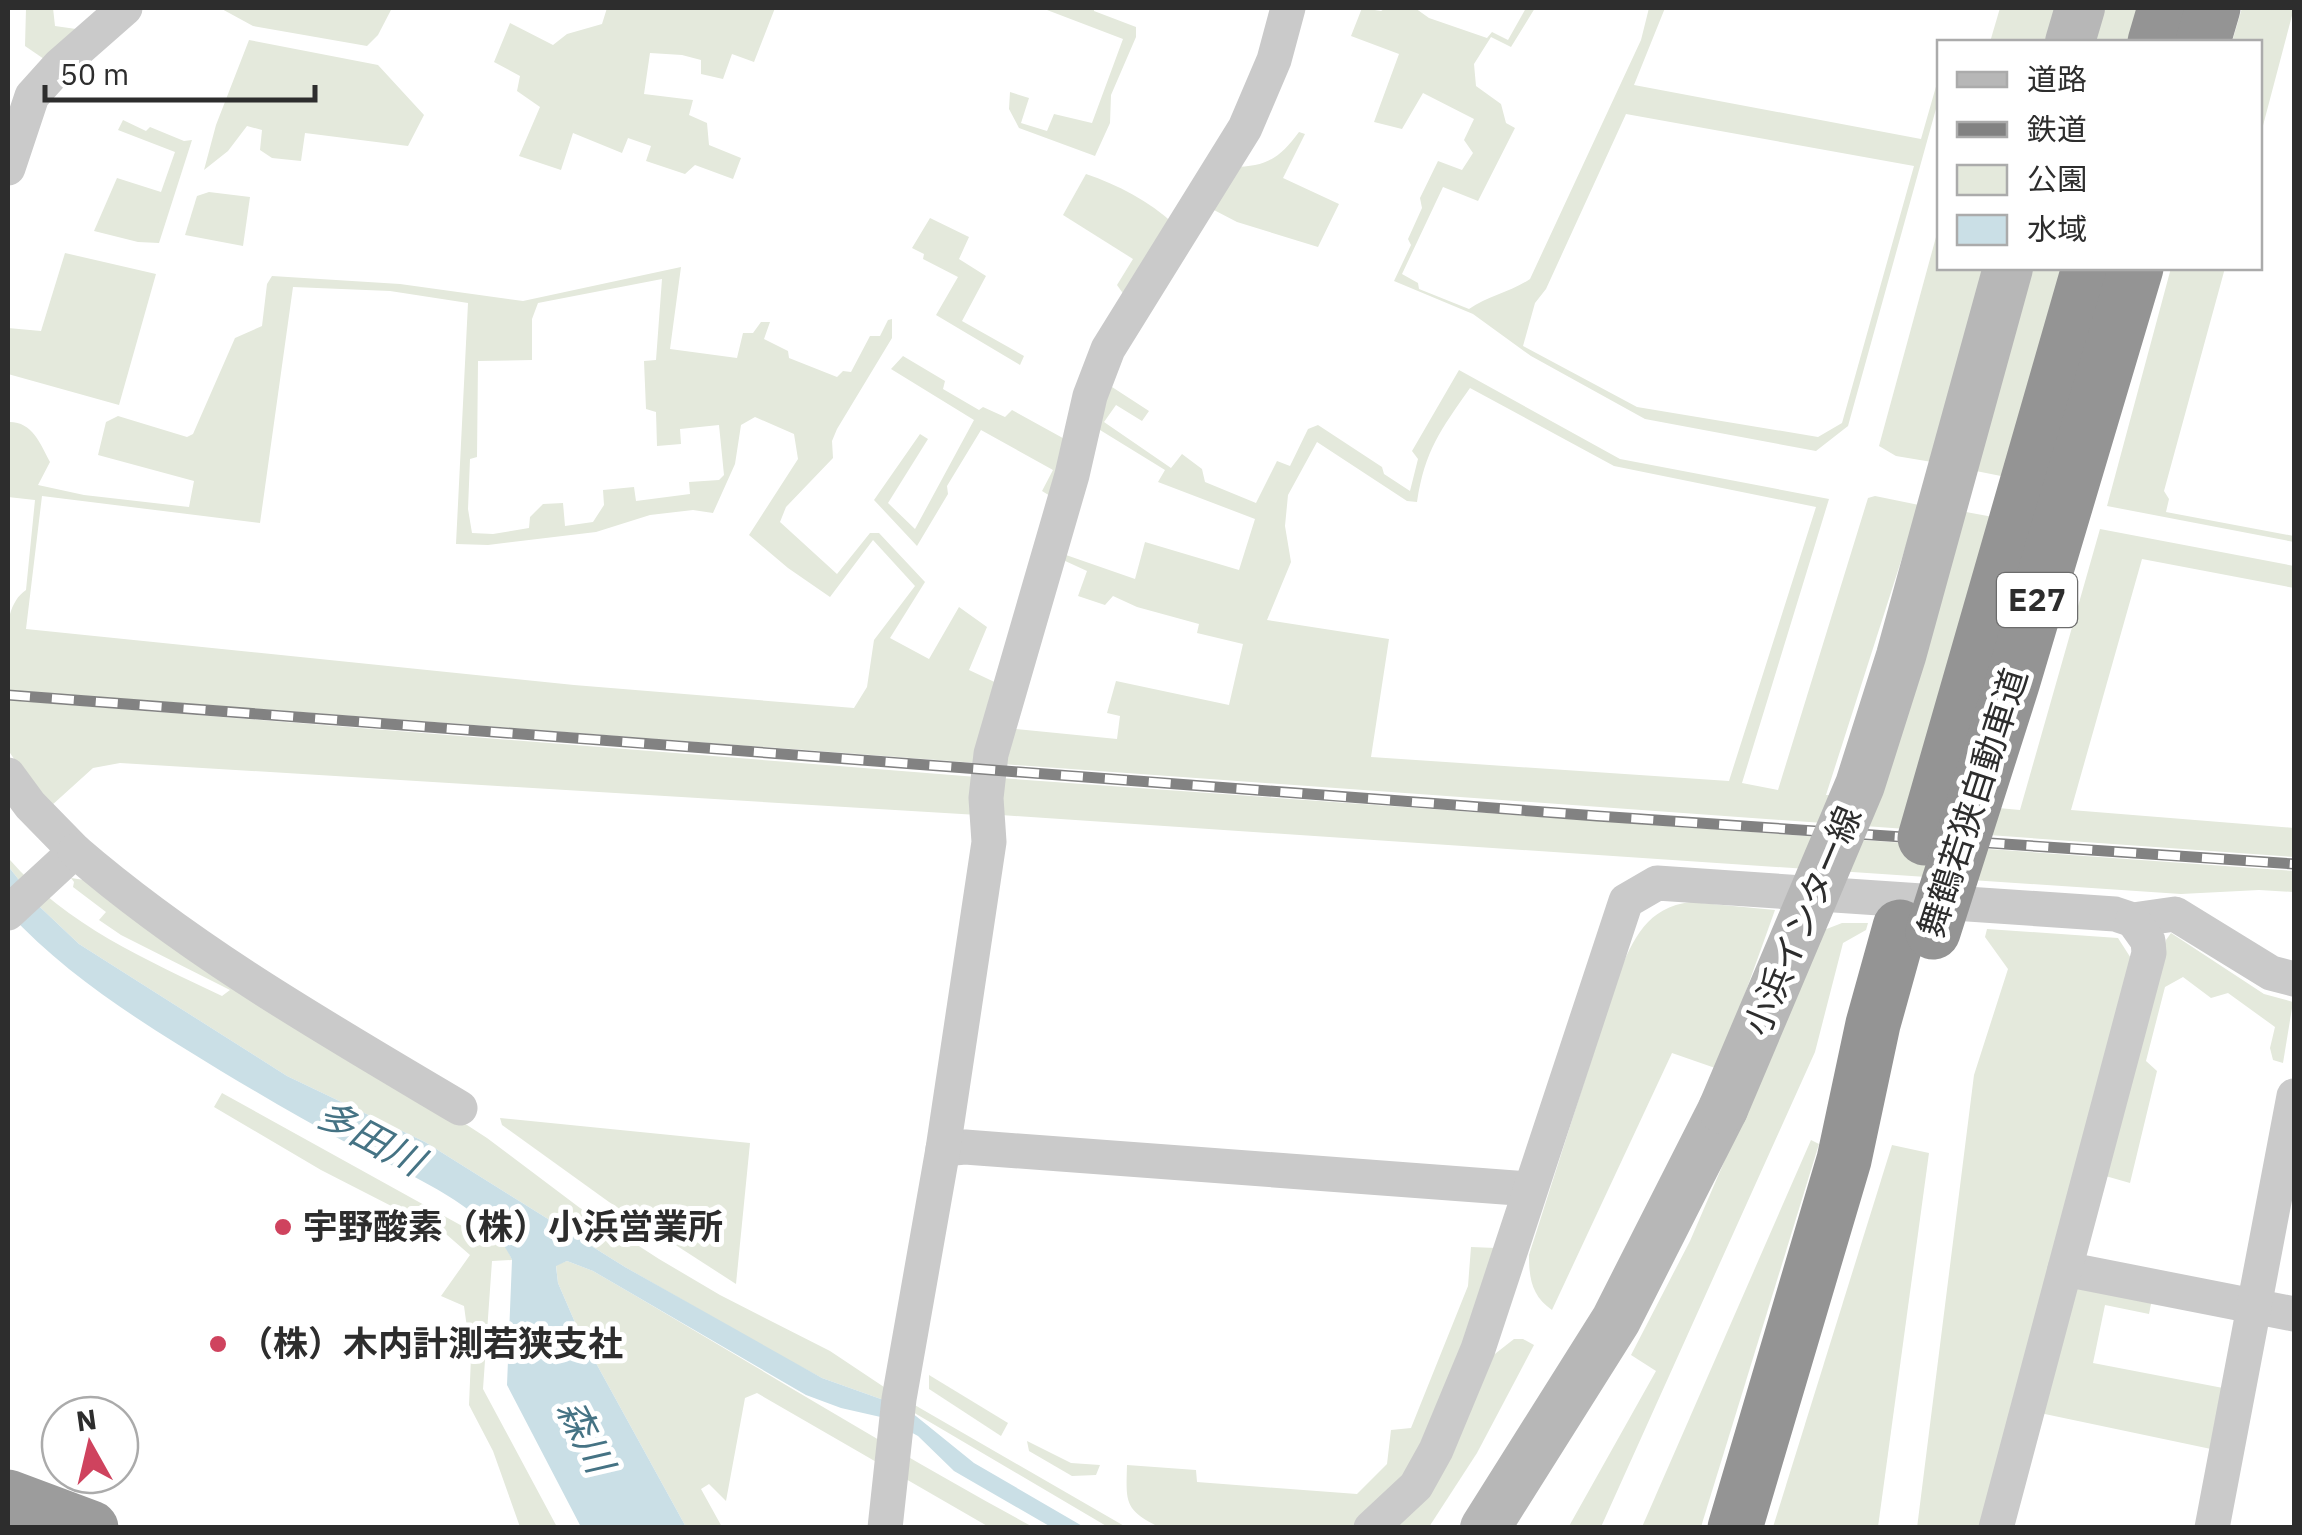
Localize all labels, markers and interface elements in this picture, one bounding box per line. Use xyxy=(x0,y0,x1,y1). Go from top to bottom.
scale bar xyxy=(45,40,315,102)
legend xyxy=(1937,40,2262,270)
text: 50 m xyxy=(60,54,129,93)
text: 道路 xyxy=(2027,59,2087,98)
text: 鉄道 xyxy=(2027,109,2087,148)
text: 公園 xyxy=(2027,159,2087,198)
text: 水域 xyxy=(2027,209,2087,248)
road number: E27 xyxy=(1997,573,2077,627)
street label: 舞鶴若狭自動車道 xyxy=(1907,662,2037,943)
street label: 小浜インター線 xyxy=(1733,799,1871,1042)
water label: 多田川 xyxy=(309,1088,436,1187)
place label: 宇野酸素（株）小浜営業所 xyxy=(303,1203,723,1249)
marker: 宇野酸素（株）小浜営業所 xyxy=(272,1216,294,1238)
place label: （株）木内計測若狭支社 xyxy=(238,1320,623,1366)
marker: （株）木内計測若狭支社 xyxy=(207,1333,229,1355)
water label: 森川 xyxy=(547,1390,627,1484)
north arrow xyxy=(40,1395,140,1495)
text: N xyxy=(74,1400,99,1439)

